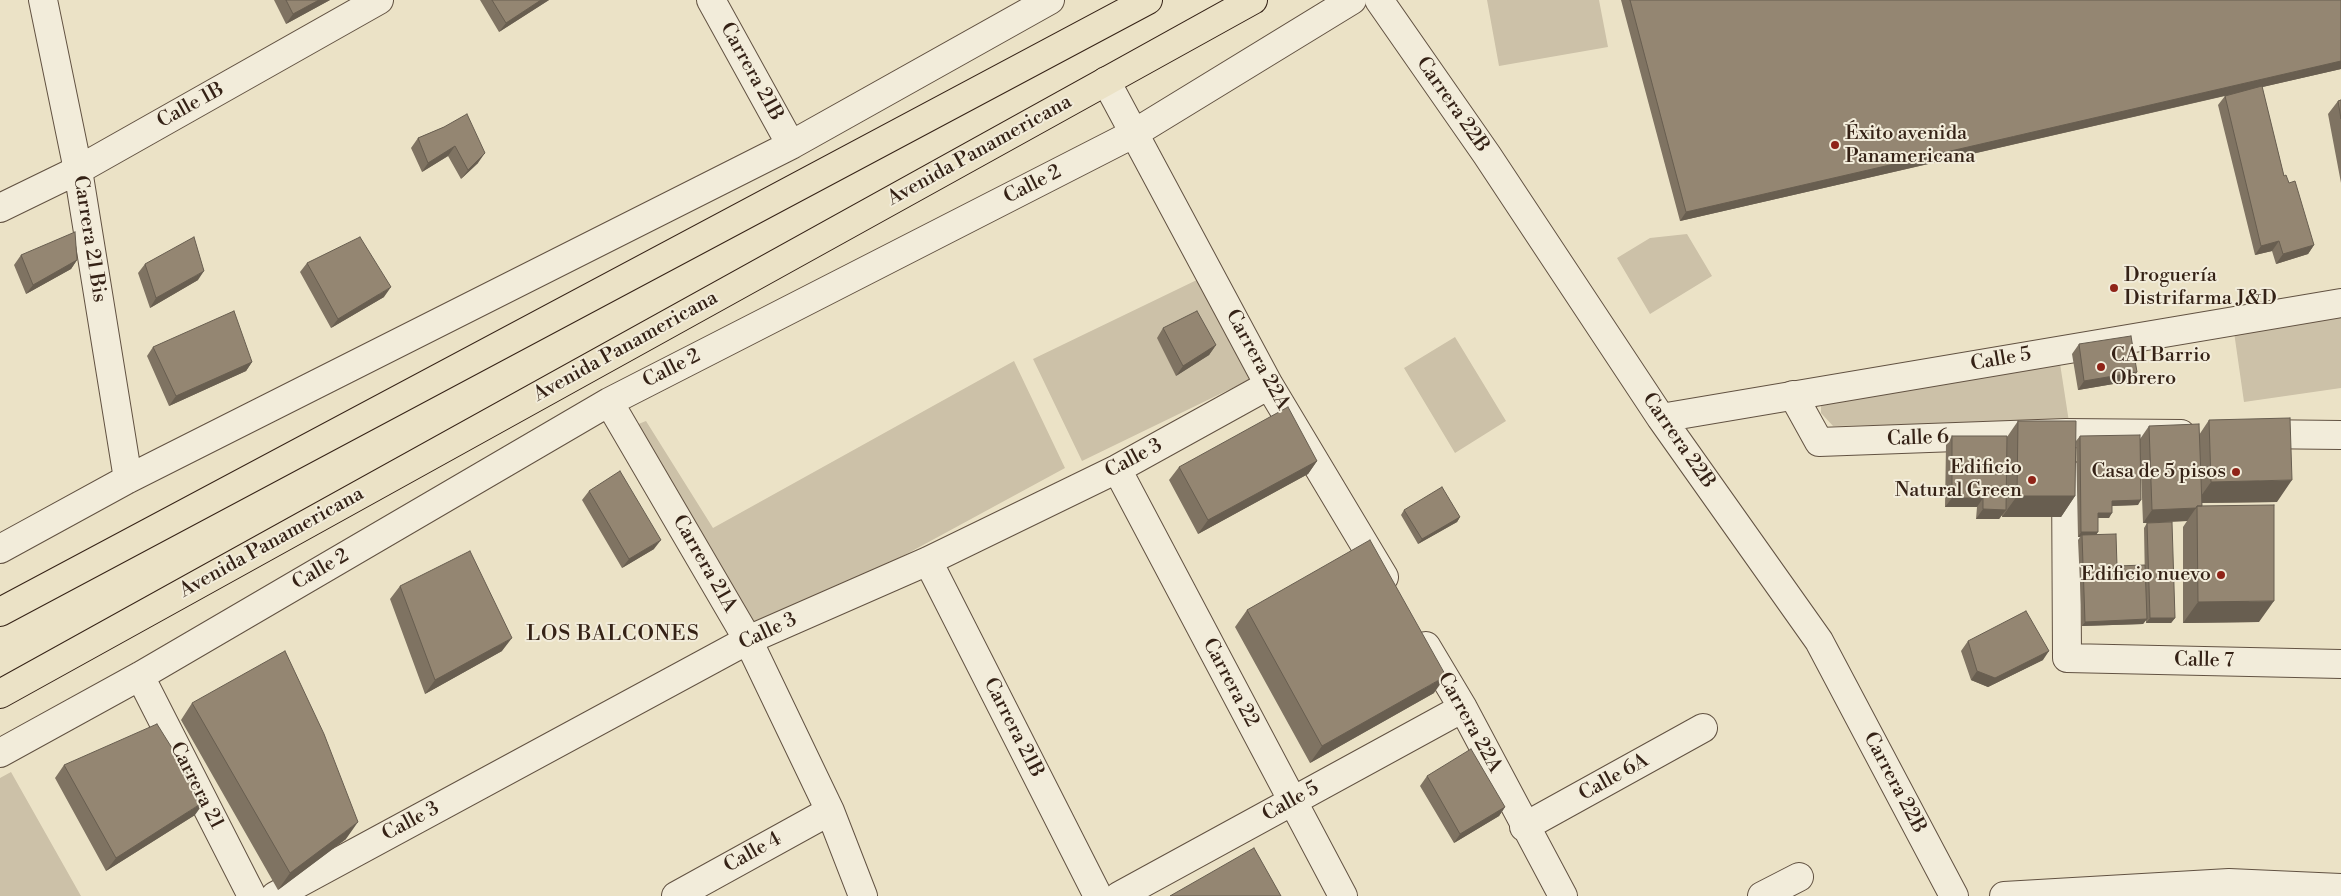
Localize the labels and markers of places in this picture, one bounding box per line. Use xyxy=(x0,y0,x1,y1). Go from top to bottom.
place label: Éxito avenida Panamericana xyxy=(1845,122,1975,169)
marker: Éxito avenida Panamericana xyxy=(1829,139,1841,151)
place label: Droguería Distrifarma J&D xyxy=(2124,264,2277,311)
marker: Droguería Distrifarma J&D xyxy=(2108,282,2120,294)
place label: CAI Barrio Obrero xyxy=(2111,344,2211,391)
marker: CAI Barrio Obrero xyxy=(2095,361,2107,373)
place label: Edificio Natural Green xyxy=(1895,456,2022,503)
place label: Casa de 5 pisos xyxy=(2092,460,2226,484)
marker: Casa de 5 pisos xyxy=(2230,466,2242,478)
marker: Edificio Natural Green xyxy=(2026,474,2038,486)
place label: Edificio nuevo xyxy=(2081,563,2211,587)
marker: Edificio nuevo xyxy=(2215,569,2227,581)

